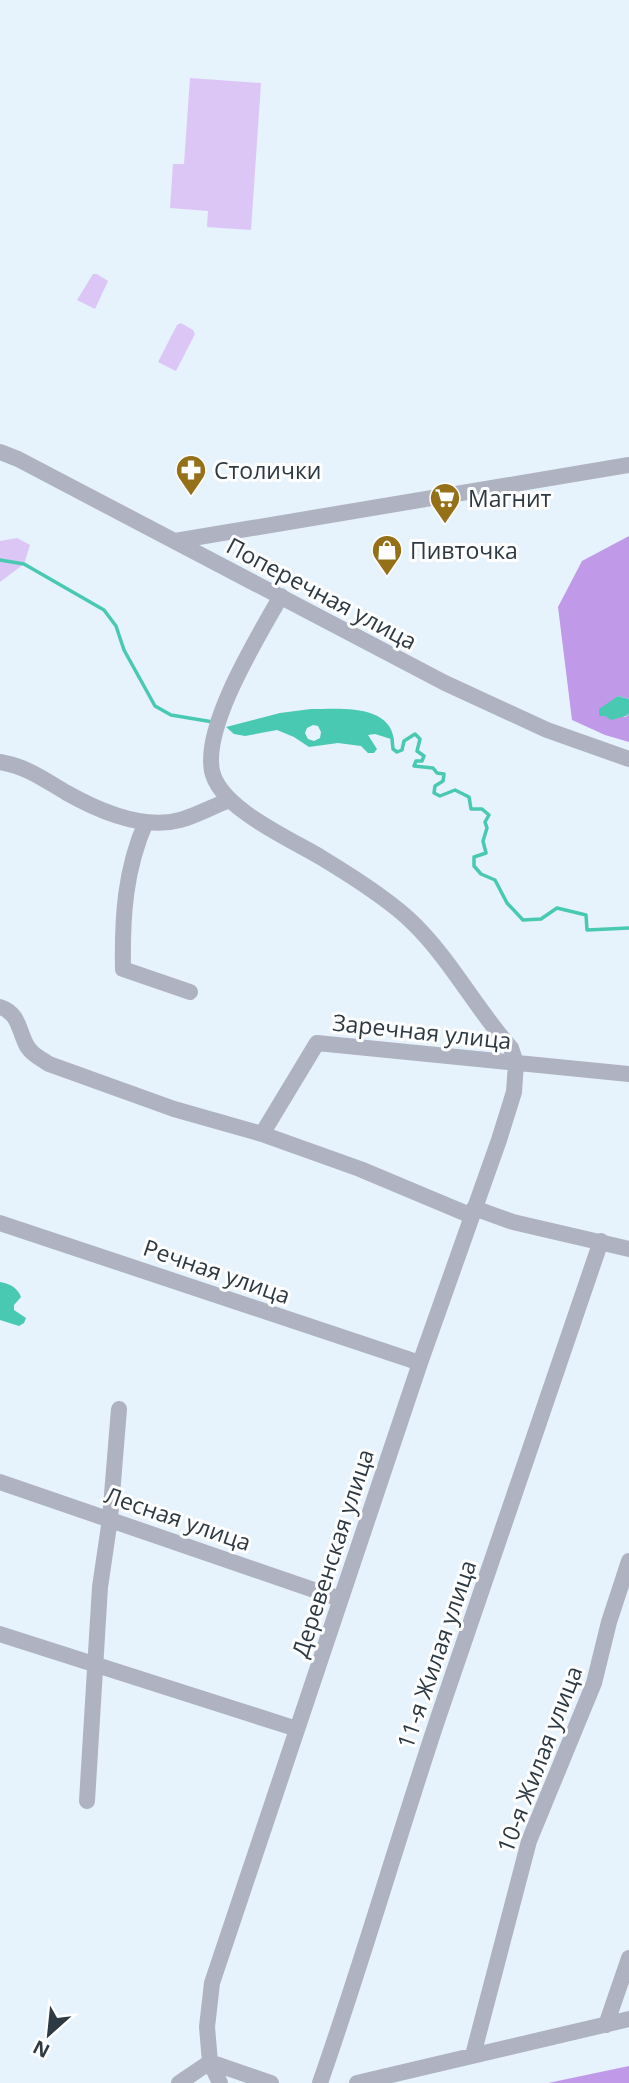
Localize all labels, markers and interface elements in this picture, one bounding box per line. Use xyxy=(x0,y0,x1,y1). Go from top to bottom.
pharmacy icon: Столички xyxy=(174,453,208,497)
place label: Столички xyxy=(214,454,321,486)
supermarket icon: Магнит xyxy=(428,481,462,525)
place label: Магнит xyxy=(468,482,552,514)
street label: Поперечная улица xyxy=(221,529,423,657)
shop icon: Пивточка xyxy=(370,533,404,577)
place label: Пивточка xyxy=(410,534,518,566)
street label: Заречная улица xyxy=(331,1006,513,1056)
street label: Речная улица xyxy=(139,1231,295,1311)
street label: Деревенская улица xyxy=(283,1445,381,1661)
street label: Лесная улица xyxy=(101,1478,255,1558)
street label: 11-я Жилая улица xyxy=(389,1555,483,1753)
street label: 10-я Жилая улица xyxy=(489,1661,589,1857)
north arrow xyxy=(14,1999,84,2069)
text: N xyxy=(28,2034,54,2064)

